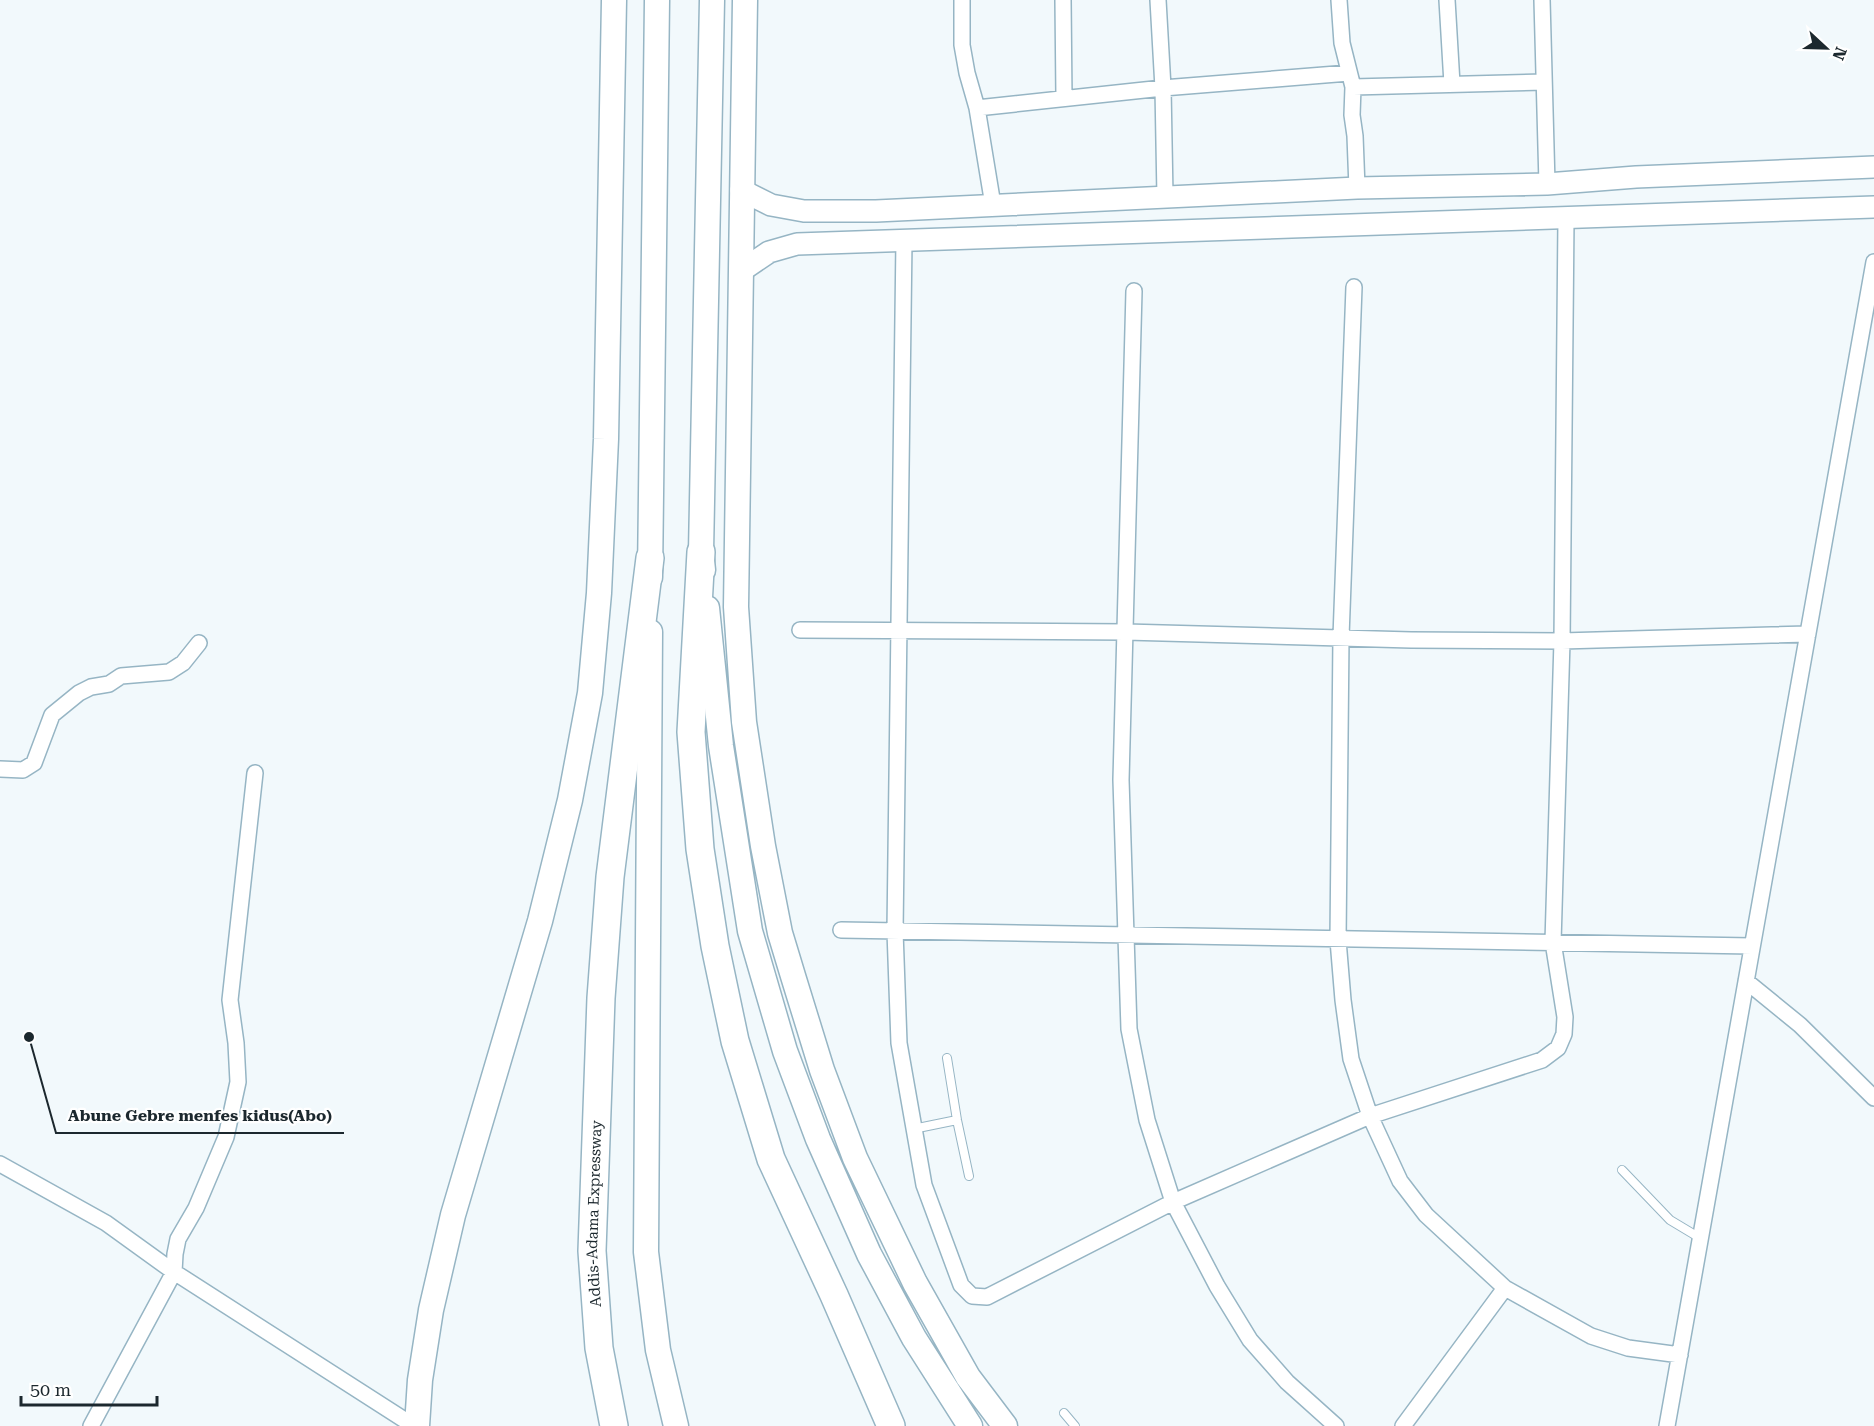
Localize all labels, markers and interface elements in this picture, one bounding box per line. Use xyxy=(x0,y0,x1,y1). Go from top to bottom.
north arrow xyxy=(1796,18,1856,78)
text: N xyxy=(1828,44,1851,63)
callout: Abune Gebre menfes kidus(Abo) xyxy=(56,1099,344,1133)
text: Abune Gebre menfes kidus(Abo) xyxy=(68,1106,332,1125)
street label: Addis-Adama Expressway xyxy=(583,1120,606,1308)
scale bar xyxy=(21,1369,158,1407)
text: 50 m xyxy=(30,1379,71,1400)

